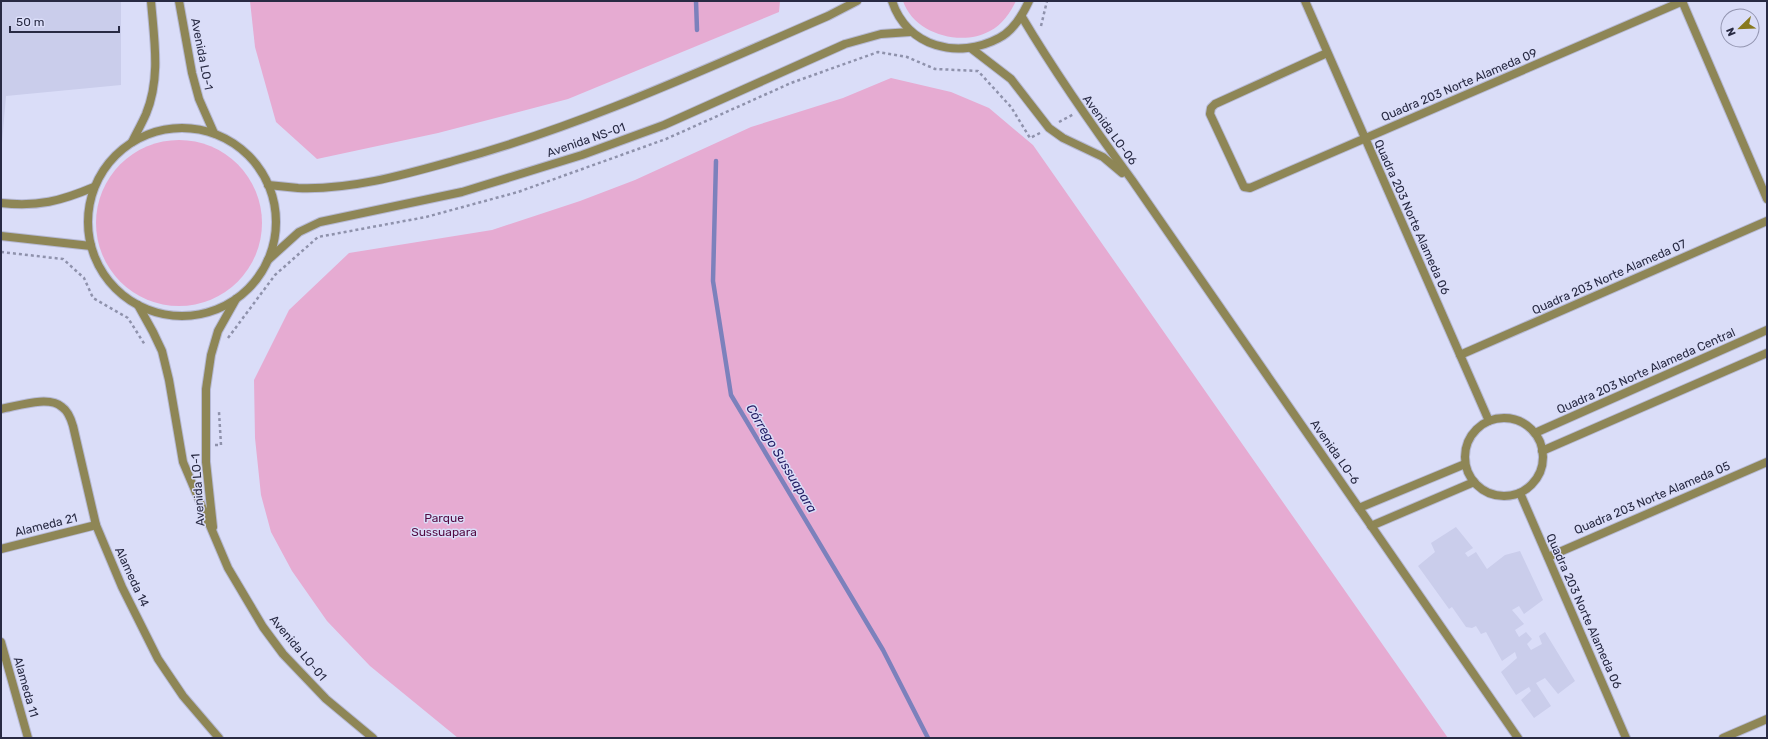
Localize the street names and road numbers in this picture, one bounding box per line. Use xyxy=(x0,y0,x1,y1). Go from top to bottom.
street label: Avenida LO-1 xyxy=(188,17,216,91)
street label: Quadra 203 Norte Alameda 09 xyxy=(1379,46,1539,124)
street label: Avenida LO-06 xyxy=(1080,92,1140,168)
street label: Avenida NS-01 xyxy=(545,120,627,160)
street label: Quadra 203 Norte Alameda 06 xyxy=(1371,137,1453,297)
street label: Quadra 203 Norte Alameda 07 xyxy=(1530,237,1688,317)
street label: Quadra 203 Norte Alameda Central xyxy=(1555,325,1738,417)
street label: Avenida LO-6 xyxy=(1308,417,1362,487)
street label: Avenida LO-1 xyxy=(188,453,208,527)
street label: Quadra 203 Norte Alameda 05 xyxy=(1572,459,1732,537)
street label: Alameda 21 xyxy=(13,510,79,540)
street label: Quadra 203 Norte Alameda 06 xyxy=(1543,531,1625,691)
street label: Alameda 14 xyxy=(112,545,152,610)
street label: Avenida LO-01 xyxy=(267,612,329,684)
street label: Alameda 11 xyxy=(11,655,41,719)

